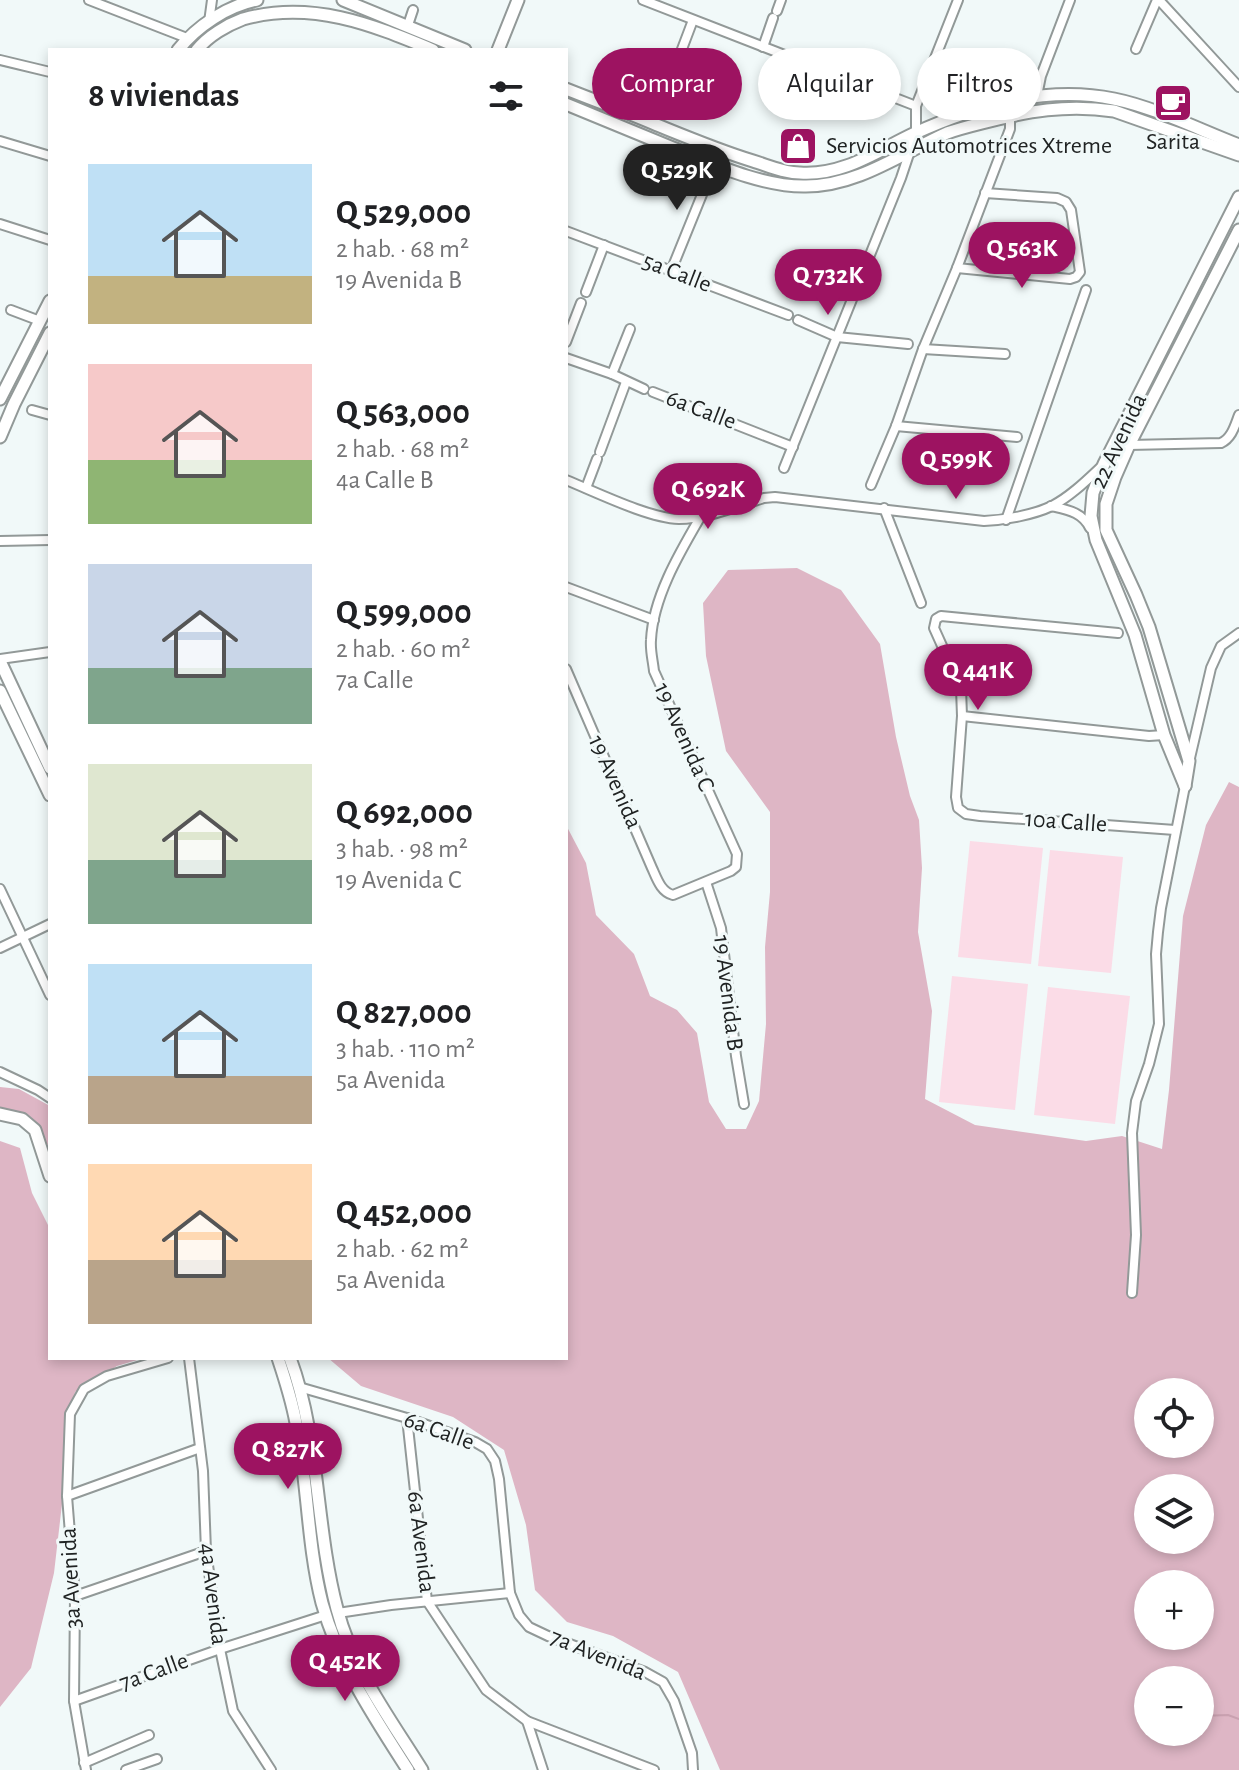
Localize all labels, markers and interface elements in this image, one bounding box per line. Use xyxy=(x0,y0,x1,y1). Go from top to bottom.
chip: Comprar xyxy=(592,48,742,120)
chip: Alquilar xyxy=(758,48,901,120)
chip: Filtros xyxy=(917,48,1041,120)
icon: filters xyxy=(484,74,528,118)
text: 8 viviendas xyxy=(88,79,239,113)
cafe icon: Sarita xyxy=(1152,82,1194,124)
shop icon: Servicios Automotrices Xtreme xyxy=(777,125,819,167)
place label: Sarita xyxy=(1146,130,1200,154)
place label: Servicios Automotrices Xtreme xyxy=(826,134,1112,158)
pin: Q 529K xyxy=(612,144,742,212)
text: Q 529K xyxy=(641,157,713,183)
icon: home xyxy=(152,196,248,292)
text: Q 529,000 xyxy=(336,196,471,230)
pin: Q 563K xyxy=(957,222,1087,290)
text: Q 563K xyxy=(987,235,1057,261)
text: 2 hab. · 68 m² xyxy=(336,236,469,262)
street label: 5a Calle xyxy=(639,249,715,297)
pin: Q 732K xyxy=(763,249,893,317)
text: Q 732K xyxy=(793,262,863,288)
text: 19 Avenida B xyxy=(336,267,462,293)
street label: 6a Calle xyxy=(663,386,739,434)
street label: 22 Avenida xyxy=(1087,390,1151,492)
icon: home xyxy=(152,396,248,492)
text: Q 563,000 xyxy=(336,396,470,430)
pin: Q 599K xyxy=(891,433,1021,501)
text: 2 hab. · 68 m² xyxy=(336,436,469,462)
text: Q 599K xyxy=(920,446,992,472)
pin: Q 692K xyxy=(643,463,773,531)
text: 4a Calle B xyxy=(336,467,433,493)
text: Q 692K xyxy=(671,476,745,502)
icon: home xyxy=(152,596,248,692)
text: Q 599,000 xyxy=(336,596,472,630)
text: 2 hab. · 60 m² xyxy=(336,636,470,662)
pin: Q 441K xyxy=(913,644,1043,712)
text: Q 441K xyxy=(942,657,1014,683)
text: 7a Calle xyxy=(336,667,414,693)
street label: 19 Avenida C xyxy=(649,679,719,795)
street label: 19 Avenida xyxy=(584,732,646,832)
icon: home xyxy=(152,796,248,892)
text: Q 692,000 xyxy=(336,796,473,830)
street label: 10a Calle xyxy=(1024,807,1108,837)
text: 3 hab. · 98 m² xyxy=(336,836,468,862)
text: 19 Avenida C xyxy=(336,867,462,893)
street label: 19 Avenida B xyxy=(709,934,747,1052)
icon: home xyxy=(152,996,248,1092)
text: Q 827,000 xyxy=(336,996,472,1030)
text: 3 hab. · 110 m² xyxy=(336,1036,475,1062)
text: 5a Avenida xyxy=(336,1067,446,1093)
icon: home xyxy=(152,1196,248,1292)
text: Q 452,000 xyxy=(336,1196,472,1230)
text: 2 hab. · 62 m² xyxy=(336,1236,469,1262)
text: 5a Avenida xyxy=(336,1267,446,1293)
map controls xyxy=(1134,1378,1214,1746)
button: locate xyxy=(1134,1378,1214,1458)
street label: 6a Calle xyxy=(401,1407,477,1455)
pin: Q 827K xyxy=(223,1423,353,1491)
text: Q 827K xyxy=(252,1436,324,1462)
button: layers xyxy=(1134,1474,1214,1554)
street label: 6a Avenida xyxy=(403,1490,439,1594)
street label: 3a Avenida xyxy=(56,1527,86,1629)
street label: 4a Avenida xyxy=(195,1542,231,1646)
button: + xyxy=(1134,1570,1214,1650)
street label: 7a Avenida xyxy=(547,1625,649,1685)
pin: Q 452K xyxy=(280,1635,410,1703)
street label: 7a Calle xyxy=(116,1648,192,1696)
text: Q 452K xyxy=(309,1648,381,1674)
button: − xyxy=(1134,1666,1214,1746)

